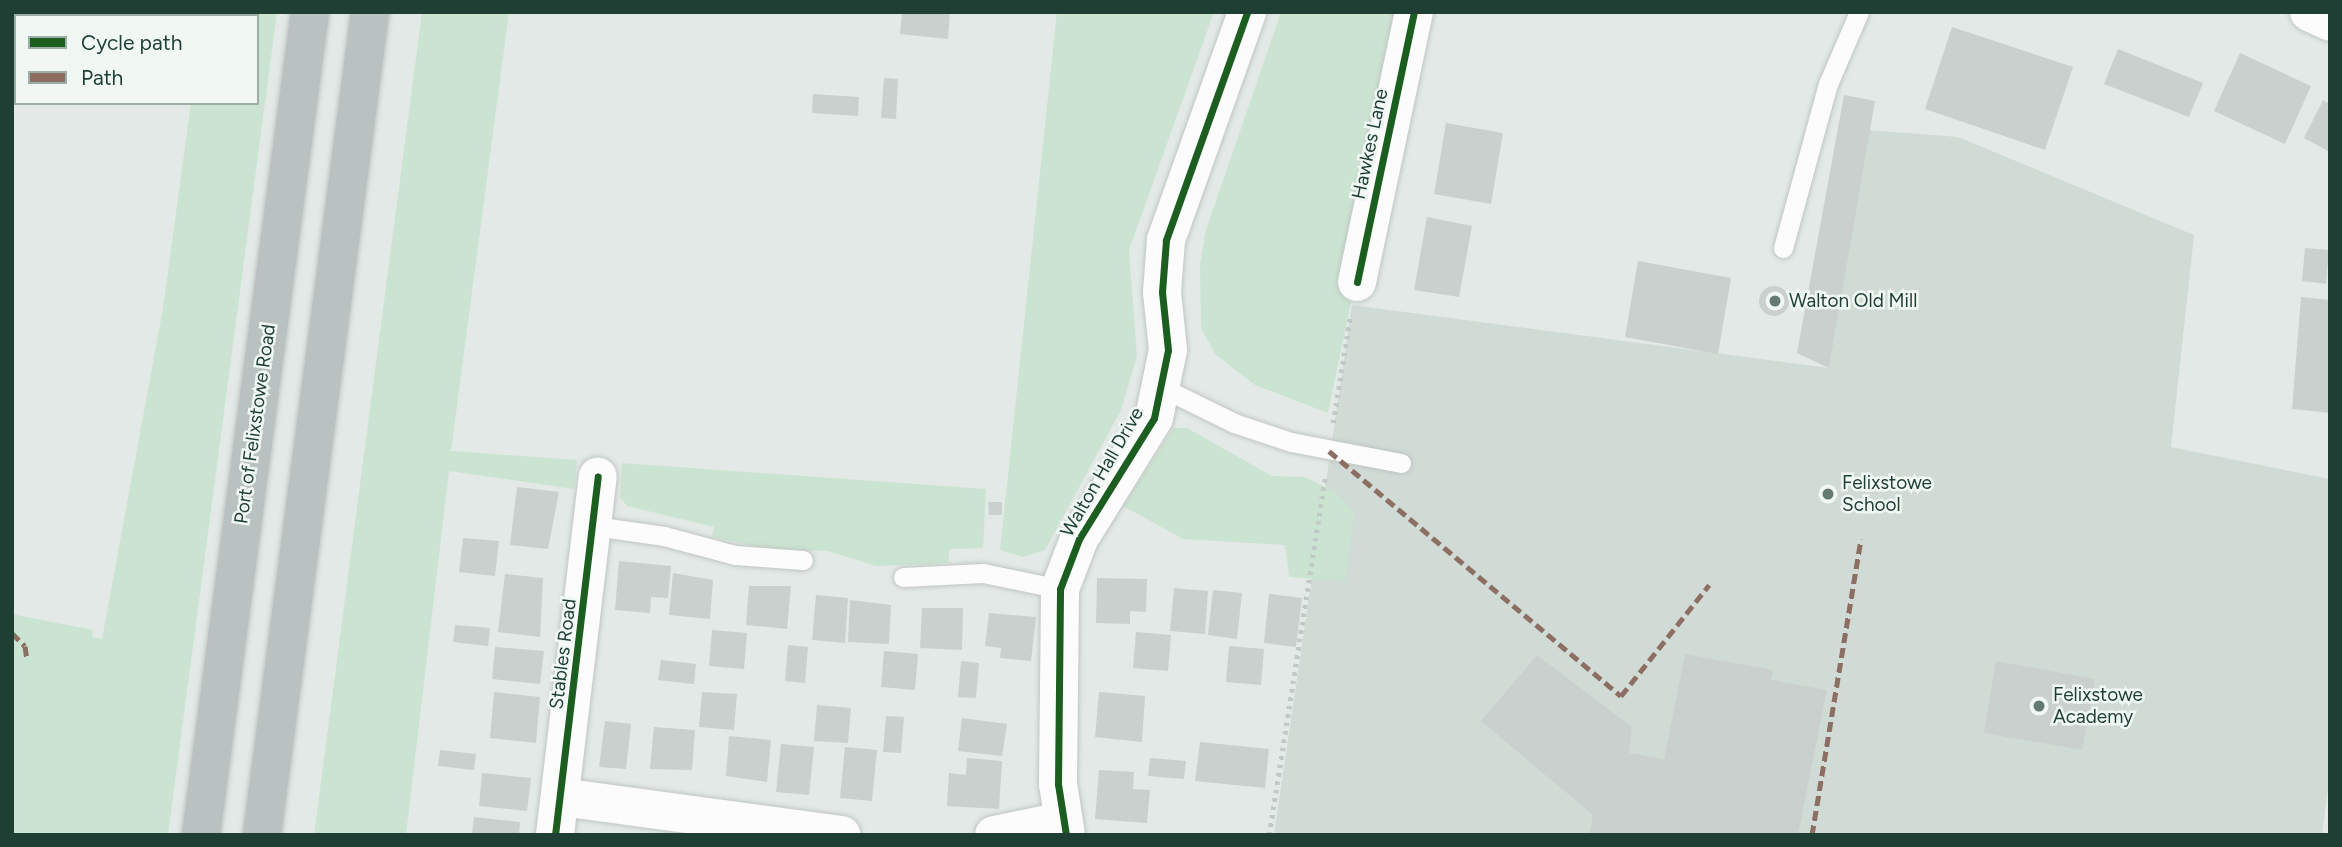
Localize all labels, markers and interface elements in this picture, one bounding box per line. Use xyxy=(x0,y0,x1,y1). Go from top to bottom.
legend xyxy=(14,14,259,105)
text: Cycle path xyxy=(81,30,182,55)
text: Path xyxy=(81,65,123,90)
street label: Hawkes Lane xyxy=(1347,87,1393,201)
place label: Walton Old Mill xyxy=(1789,290,1917,312)
marker: Walton Old Mill xyxy=(1767,293,1783,309)
street label: Port of Felixstowe Road xyxy=(230,323,280,525)
street label: Walton Hall Drive xyxy=(1056,403,1148,541)
place label: Felixstowe School xyxy=(1842,472,1932,516)
marker: Felixstowe School xyxy=(1820,486,1836,502)
street label: Stables Road xyxy=(545,597,581,711)
place label: Felixstowe Academy xyxy=(2053,684,2143,728)
marker: Felixstowe Academy xyxy=(2031,698,2047,714)

